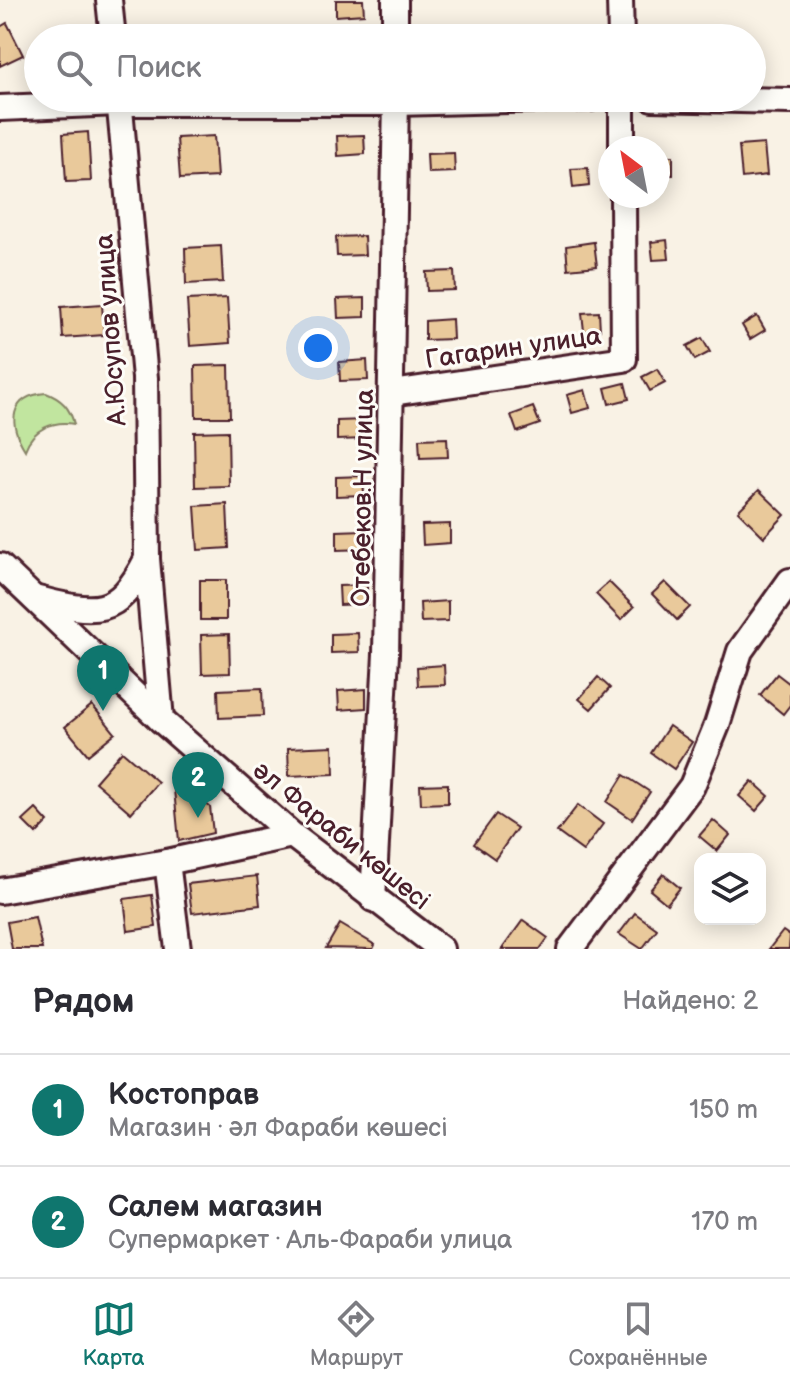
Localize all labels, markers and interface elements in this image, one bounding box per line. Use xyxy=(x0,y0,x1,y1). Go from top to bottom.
search box xyxy=(24,24,766,112)
icon: search xyxy=(52,46,96,90)
text: Поиск xyxy=(116,50,202,86)
north arrow xyxy=(598,136,670,208)
street label: А.Юсупов улица xyxy=(89,233,134,428)
street label: Гагарин улица xyxy=(423,321,603,376)
your location xyxy=(298,328,338,368)
street label: Отебеков.Н улица xyxy=(346,389,381,607)
pin: 1 xyxy=(77,645,129,711)
pin: 2 xyxy=(172,752,224,818)
street label: әл Фараби көшесі xyxy=(246,755,436,917)
map controls xyxy=(694,853,766,925)
button: layers xyxy=(694,853,766,925)
text: Рядом xyxy=(32,981,134,1022)
text: Найдено: 2 xyxy=(622,986,758,1017)
text: Костоправ xyxy=(108,1077,259,1113)
text: 1 xyxy=(53,1095,63,1126)
text: 150 m xyxy=(689,1095,758,1126)
text: Магазин · әл Фараби көшесі xyxy=(108,1113,448,1144)
text: Салем магазин xyxy=(108,1189,323,1225)
text: 2 xyxy=(50,1207,66,1238)
text: 170 m xyxy=(691,1207,758,1238)
text: Супермаркет · Аль-Фараби улица xyxy=(108,1225,512,1256)
tab: Карта xyxy=(83,1297,145,1372)
tab: Маршрут xyxy=(310,1297,403,1372)
tab: Сохранённые xyxy=(568,1297,707,1372)

